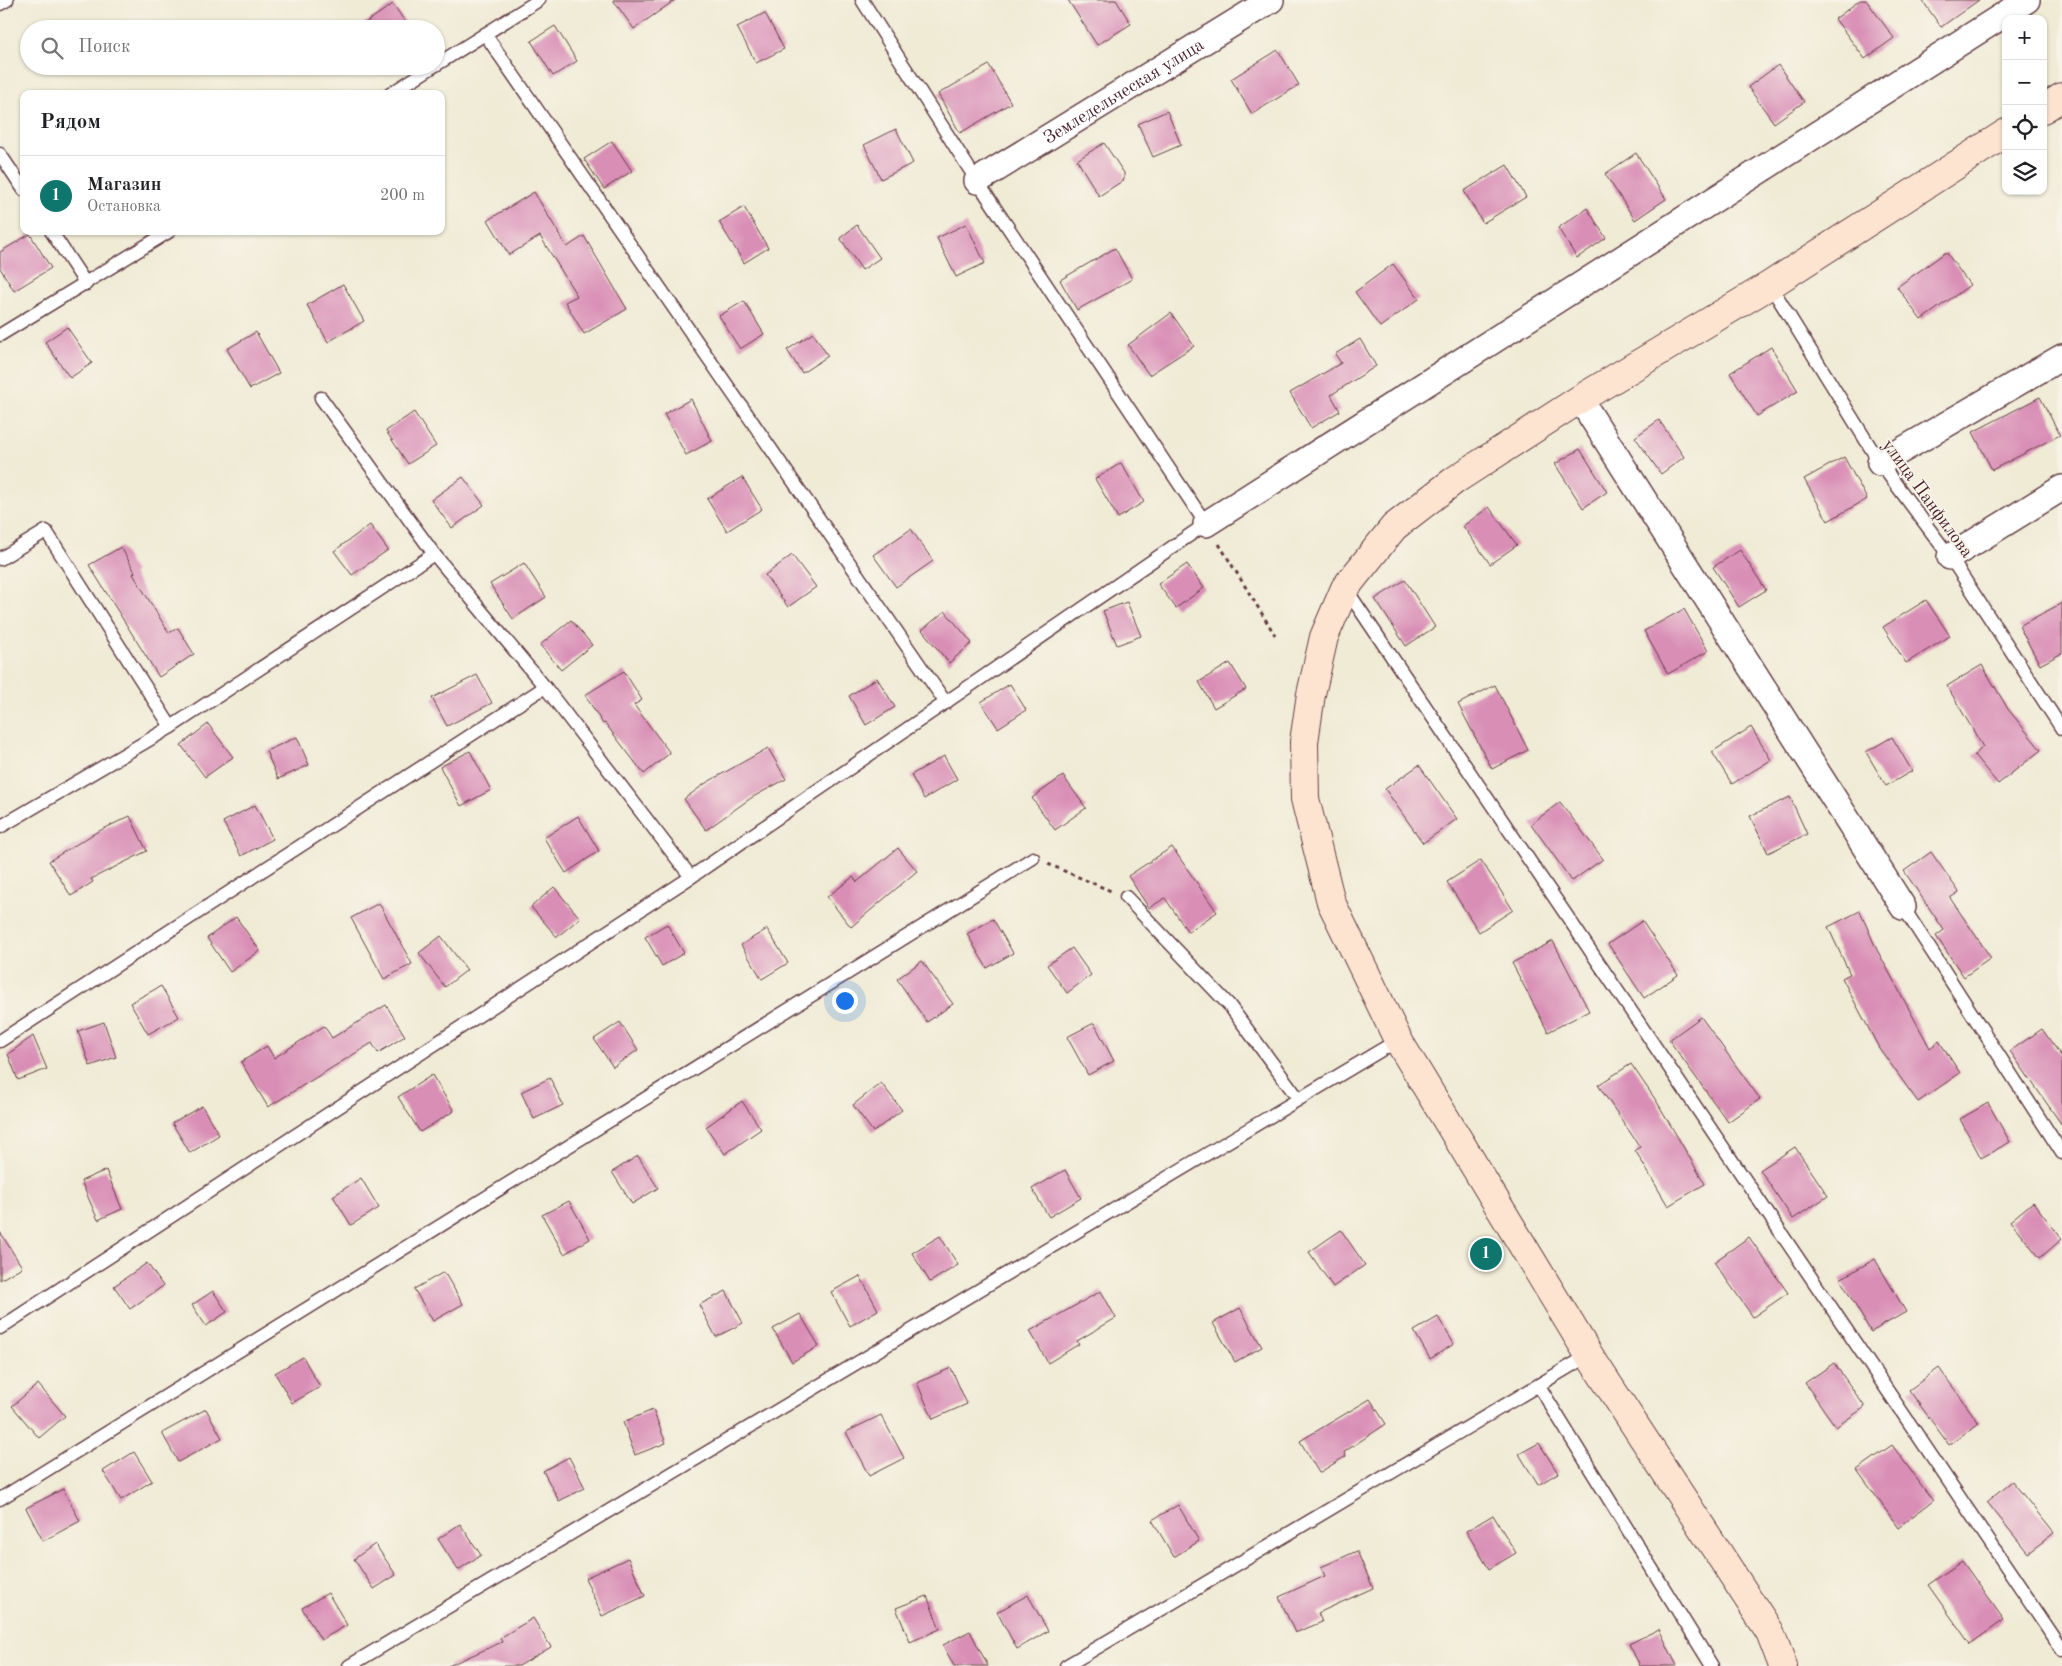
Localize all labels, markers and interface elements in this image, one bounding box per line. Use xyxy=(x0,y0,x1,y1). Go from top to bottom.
map controls xyxy=(2002,15,2047,195)
button: + xyxy=(2002,15,2047,60)
search box xyxy=(20,20,445,75)
icon: search xyxy=(38,34,66,62)
street label: Земледельческая улица xyxy=(1041,36,1207,148)
text: Поиск xyxy=(78,38,130,57)
button: − xyxy=(2002,60,2047,105)
button: locate xyxy=(2002,105,2047,150)
text: Рядом xyxy=(40,112,101,133)
button: layers xyxy=(2002,150,2047,195)
text: Магазин xyxy=(87,176,161,195)
text: 1 xyxy=(51,188,61,204)
text: 200 m xyxy=(380,188,425,204)
text: Остановка xyxy=(87,199,161,215)
street label: улица Панфилова xyxy=(1878,436,1976,562)
your location xyxy=(832,988,858,1014)
pin: 1 xyxy=(1470,1235,1502,1273)

